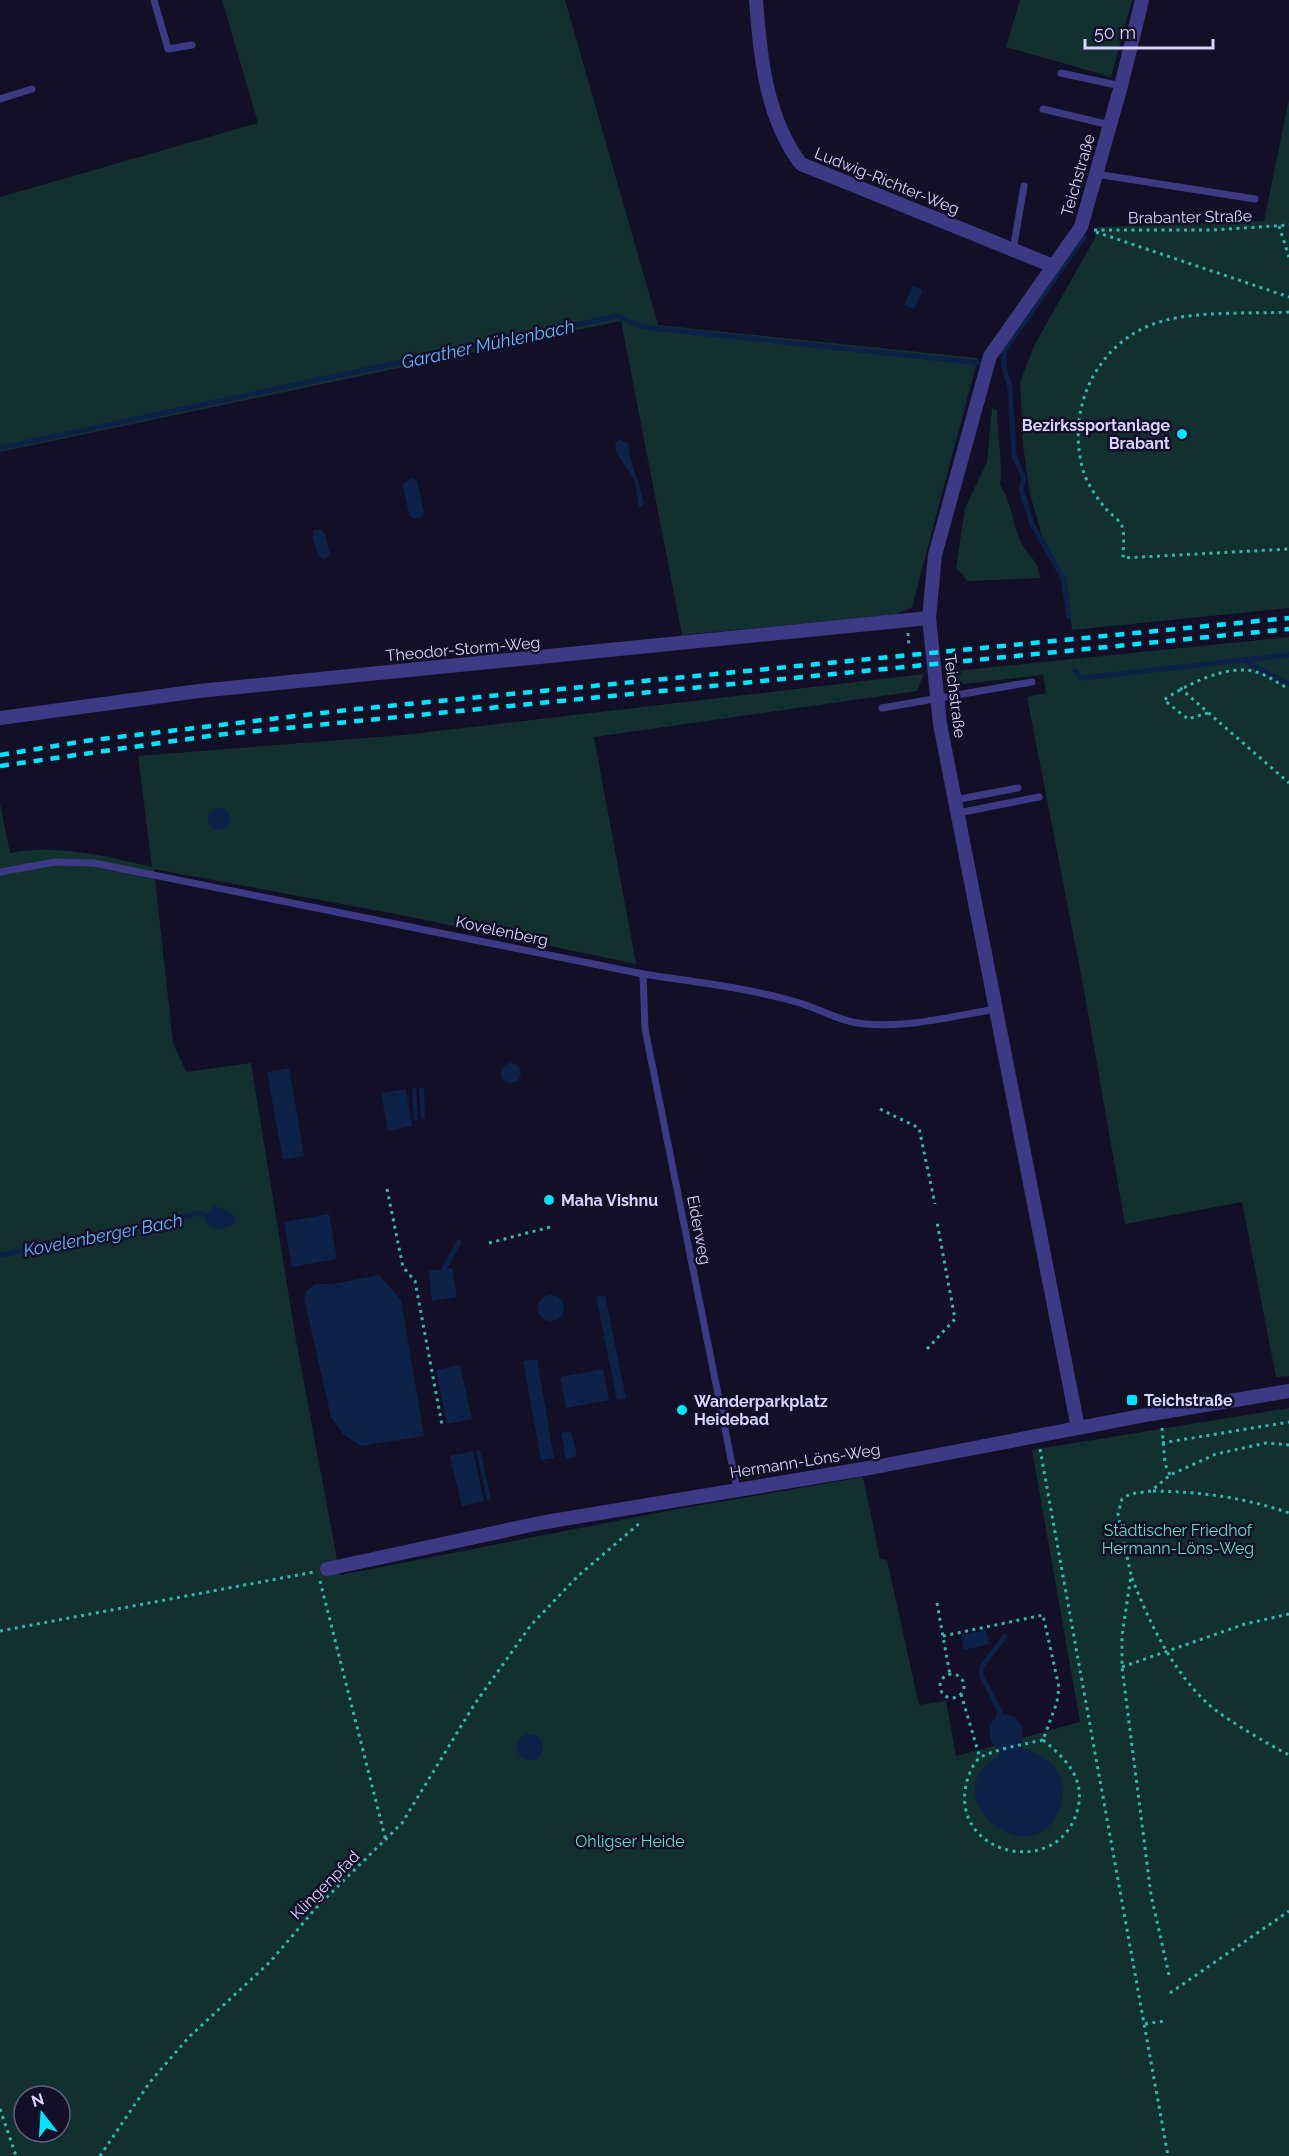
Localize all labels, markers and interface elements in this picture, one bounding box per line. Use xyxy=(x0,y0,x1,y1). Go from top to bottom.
scale bar xyxy=(1085,12,1212,50)
text: 50 m xyxy=(1094,22,1136,43)
street label: Teichstraße xyxy=(1057,132,1099,218)
street label: Ludwig-Richter-Weg xyxy=(812,143,962,219)
street label: Brabanter Straße xyxy=(1128,206,1252,228)
water label: Garather Mühlenbach xyxy=(400,315,576,373)
place label: Bezirkssportanlage Brabant xyxy=(1022,416,1170,453)
marker: Bezirkssportanlage Brabant xyxy=(1175,427,1189,441)
street label: Theodor-Storm-Weg xyxy=(385,633,541,665)
street label: Teichstraße xyxy=(940,653,970,739)
street label: Kovelenberg xyxy=(454,912,550,950)
place label: Maha Vishnu xyxy=(561,1191,658,1210)
marker: Maha Vishnu xyxy=(542,1193,556,1207)
street label: Eiderweg xyxy=(683,1194,715,1266)
water label: Kovelenberger Bach xyxy=(22,1209,184,1261)
place label: Teichstraße xyxy=(1144,1391,1233,1410)
place label: Wanderparkplatz Heidebad xyxy=(694,1392,828,1429)
marker: Teichstraße xyxy=(1125,1393,1139,1407)
marker: Wanderparkplatz Heidebad xyxy=(675,1403,689,1417)
street label: Hermann-Löns-Weg xyxy=(728,1440,882,1482)
park label: Städtischer Friedhof Hermann-Löns-Weg xyxy=(1102,1521,1254,1558)
park label: Ohligser Heide xyxy=(575,1832,685,1851)
street label: Klingenpfad xyxy=(287,1847,363,1923)
north arrow xyxy=(12,2084,72,2144)
text: N xyxy=(29,2089,46,2111)

